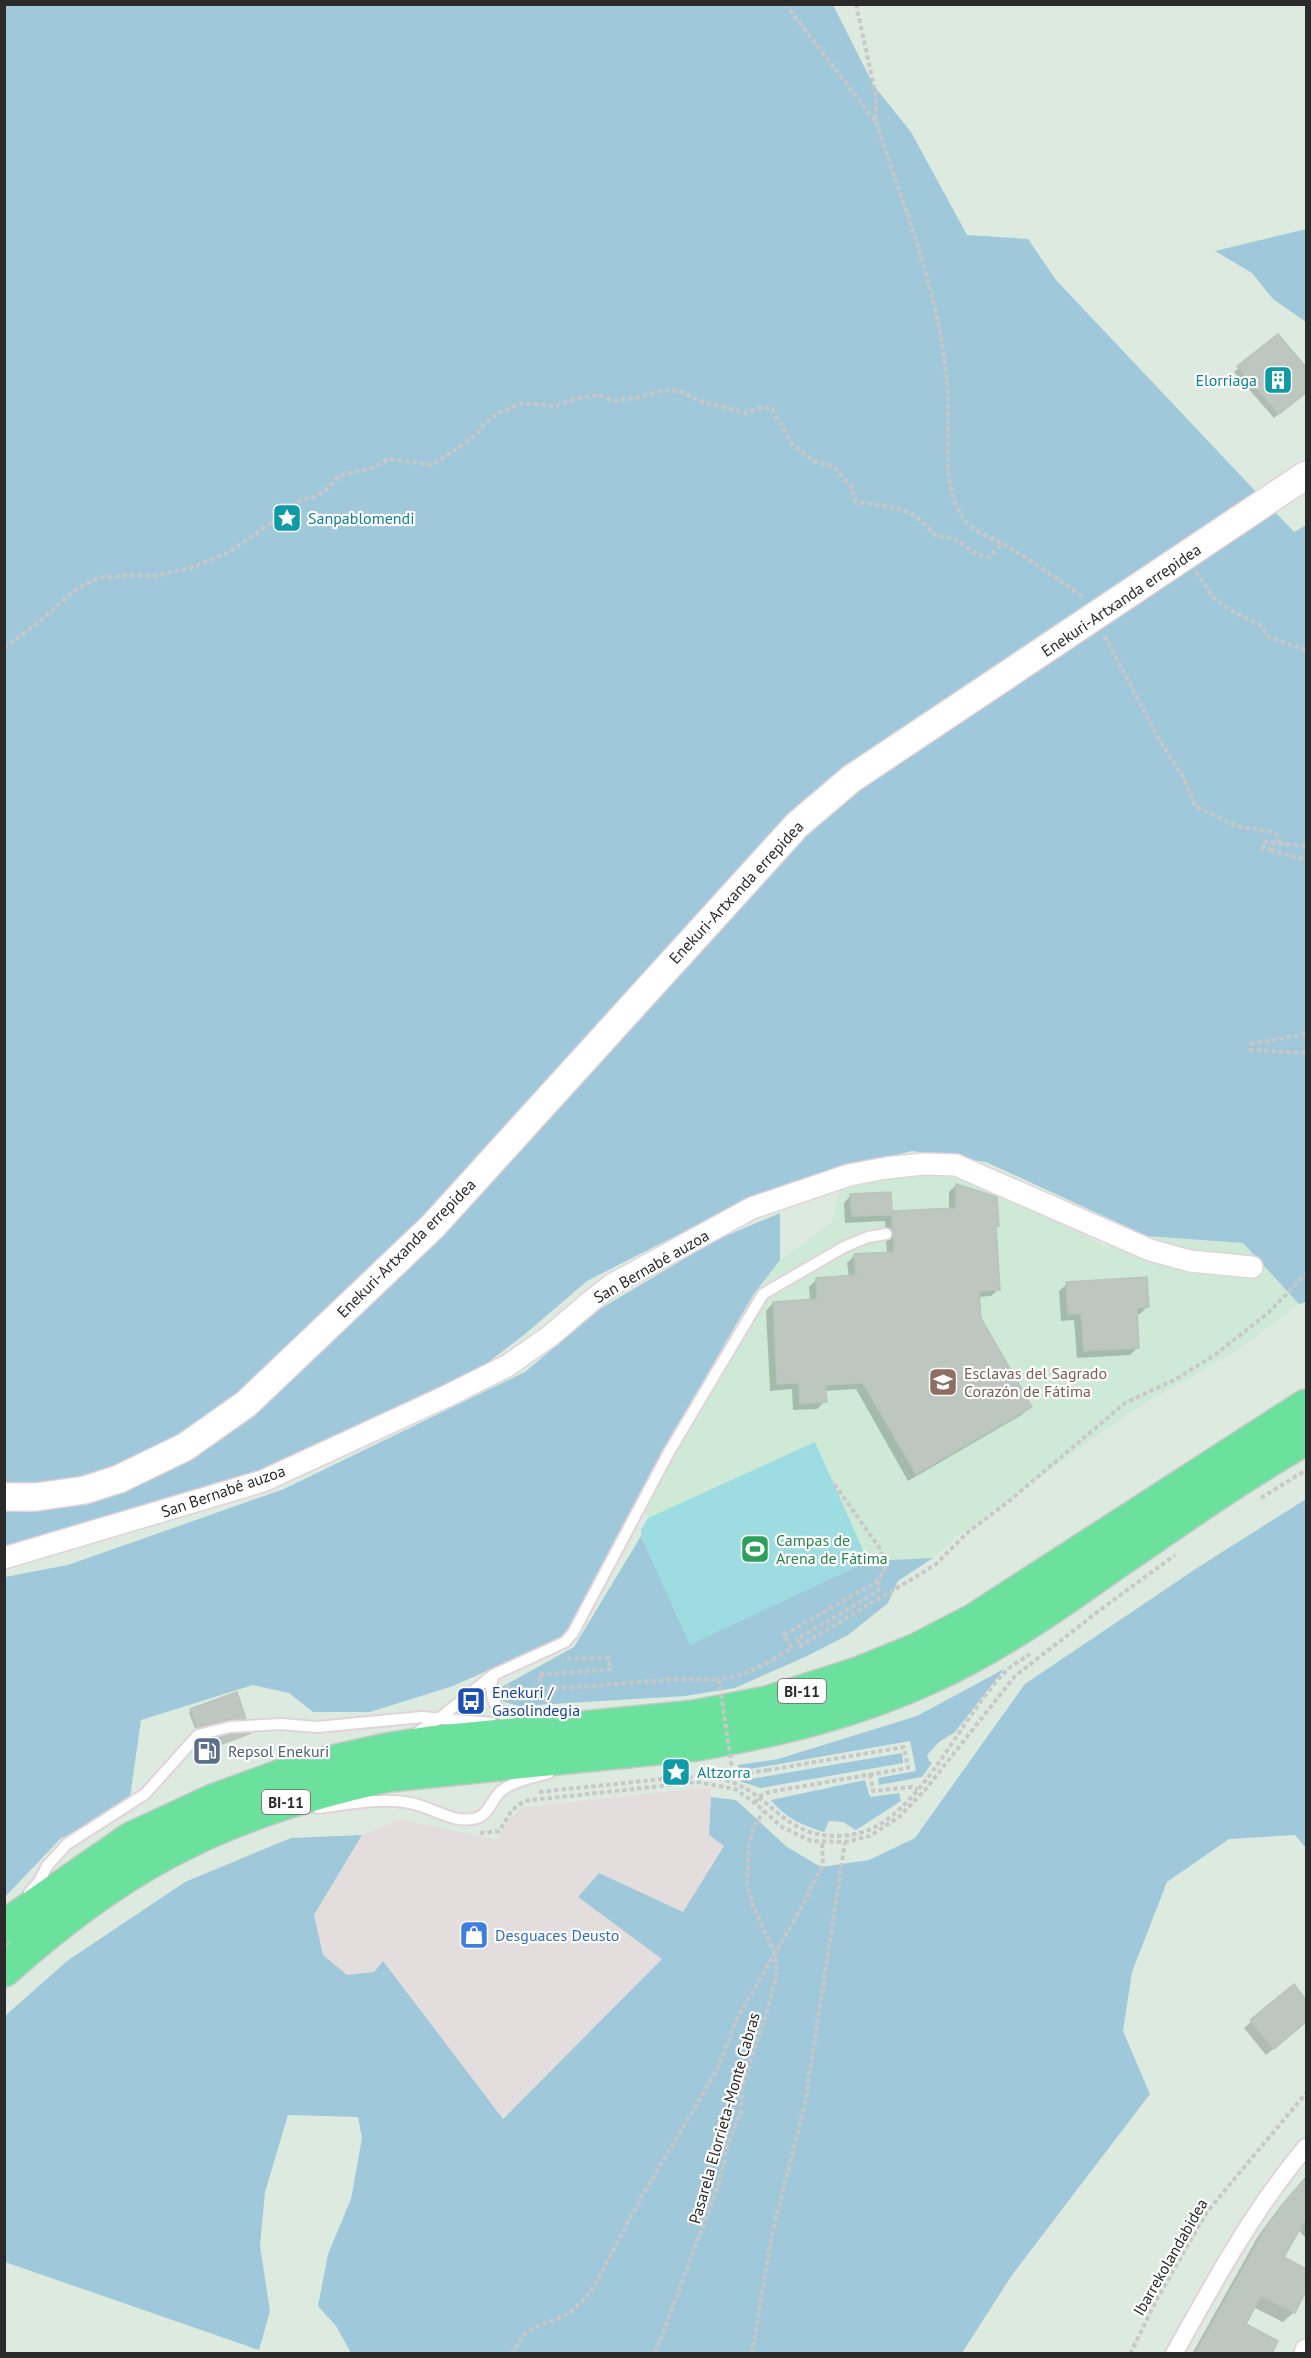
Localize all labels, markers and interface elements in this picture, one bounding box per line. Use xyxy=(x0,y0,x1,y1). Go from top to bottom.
building icon: Elorriaga xyxy=(1262,364,1294,396)
place label: Elorriaga xyxy=(1196,370,1257,390)
place icon: Sanpablomendi xyxy=(271,502,303,534)
place label: Sanpablomendi xyxy=(308,508,414,528)
street label: Enekuri-Artxanda errepidea xyxy=(1037,539,1205,661)
street label: Enekuri-Artxanda errepidea xyxy=(665,816,807,968)
street label: Enekuri-Artxanda errepidea xyxy=(332,1174,480,1322)
street label: San Bernabé auzoa xyxy=(590,1225,712,1307)
place label: Esclavas del Sagrado Corazón de Fátima xyxy=(964,1363,1107,1401)
school or university icon: Esclavas del Sagrado Corazón de Fátima xyxy=(927,1366,959,1398)
street label: San Bernabé auzoa xyxy=(158,1460,288,1522)
place label: Campas de Arena de Fátima xyxy=(776,1530,888,1568)
sports icon: Campas de Arena de Fátima xyxy=(739,1533,771,1565)
road number: BI-11 xyxy=(778,1679,826,1703)
place label: Enekuri / Gasolindegia xyxy=(492,1682,580,1720)
bus stop icon: Enekuri / Gasolindegia xyxy=(455,1685,487,1717)
fuel station icon: Repsol Enekuri xyxy=(191,1735,223,1767)
place label: Repsol Enekuri xyxy=(228,1741,329,1761)
place icon: Altzorra xyxy=(660,1756,692,1788)
place label: Altzorra xyxy=(697,1762,751,1782)
road number: BI-11 xyxy=(262,1790,310,1814)
shop icon: Desguaces Deusto xyxy=(458,1919,490,1951)
place label: Desguaces Deusto xyxy=(495,1925,619,1945)
street label: Pasarela Elorrieta-Monte Cabras xyxy=(684,2010,764,2226)
street label: Ibarrekolandabidea xyxy=(1128,2195,1212,2319)

